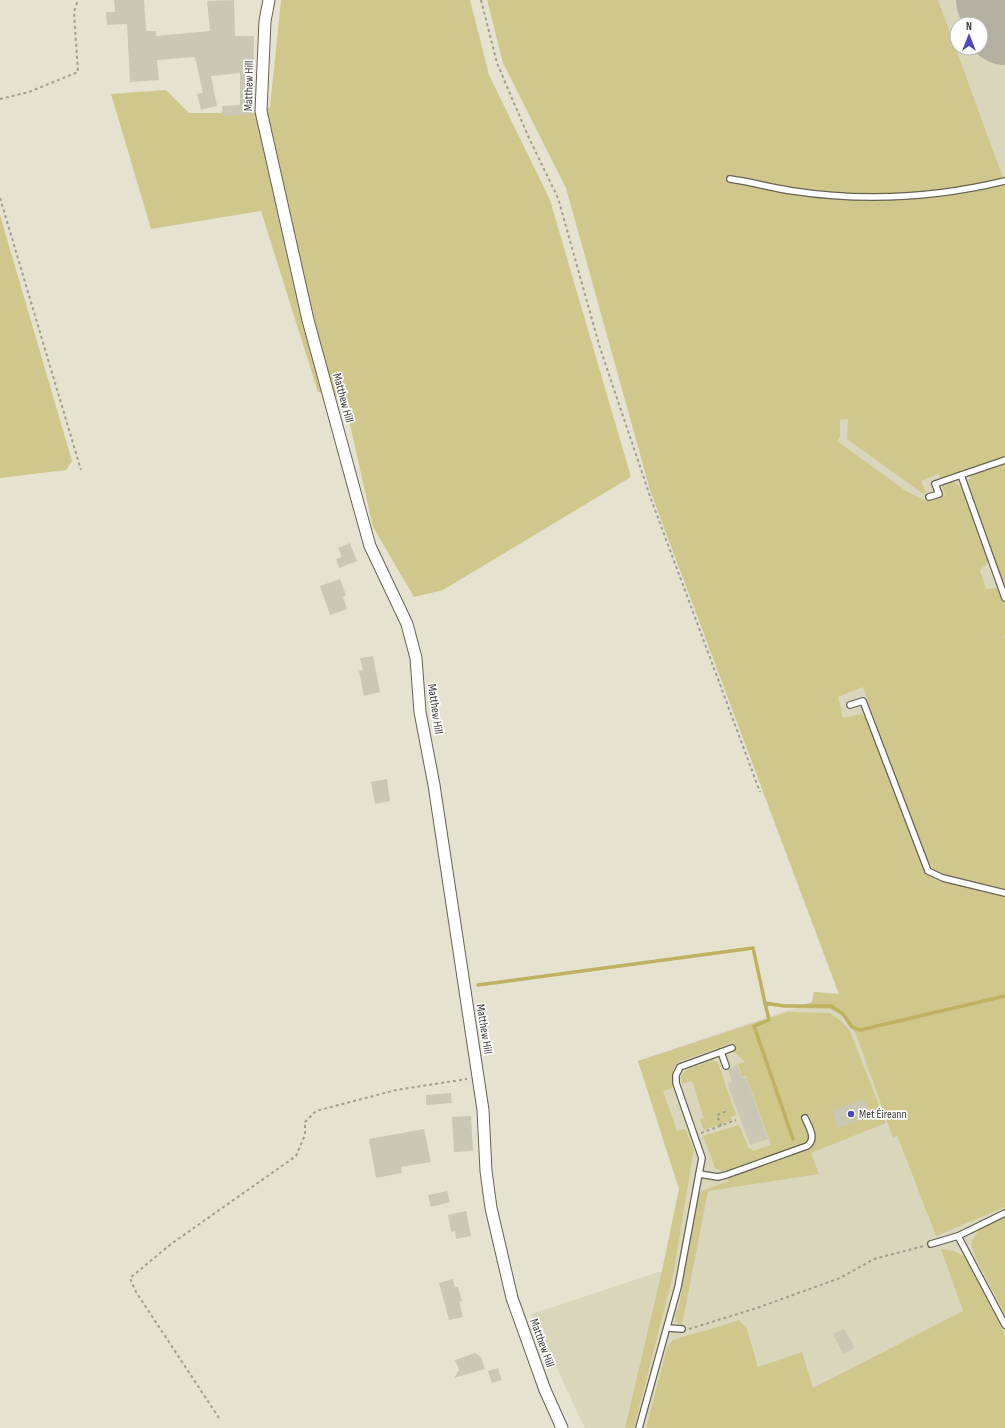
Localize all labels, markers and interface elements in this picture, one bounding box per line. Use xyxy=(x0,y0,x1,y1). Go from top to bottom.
north arrow xyxy=(949,16,989,56)
text: N xyxy=(966,20,972,33)
street label: Matthew Hill xyxy=(241,61,257,111)
street label: Matthew Hill xyxy=(329,372,357,424)
street label: Matthew Hill xyxy=(424,683,446,735)
street label: Matthew Hill xyxy=(473,1003,495,1055)
place label: Met Éireann xyxy=(859,1107,907,1122)
marker: Met Éireann xyxy=(846,1109,856,1119)
street label: Matthew Hill xyxy=(526,1317,558,1369)

